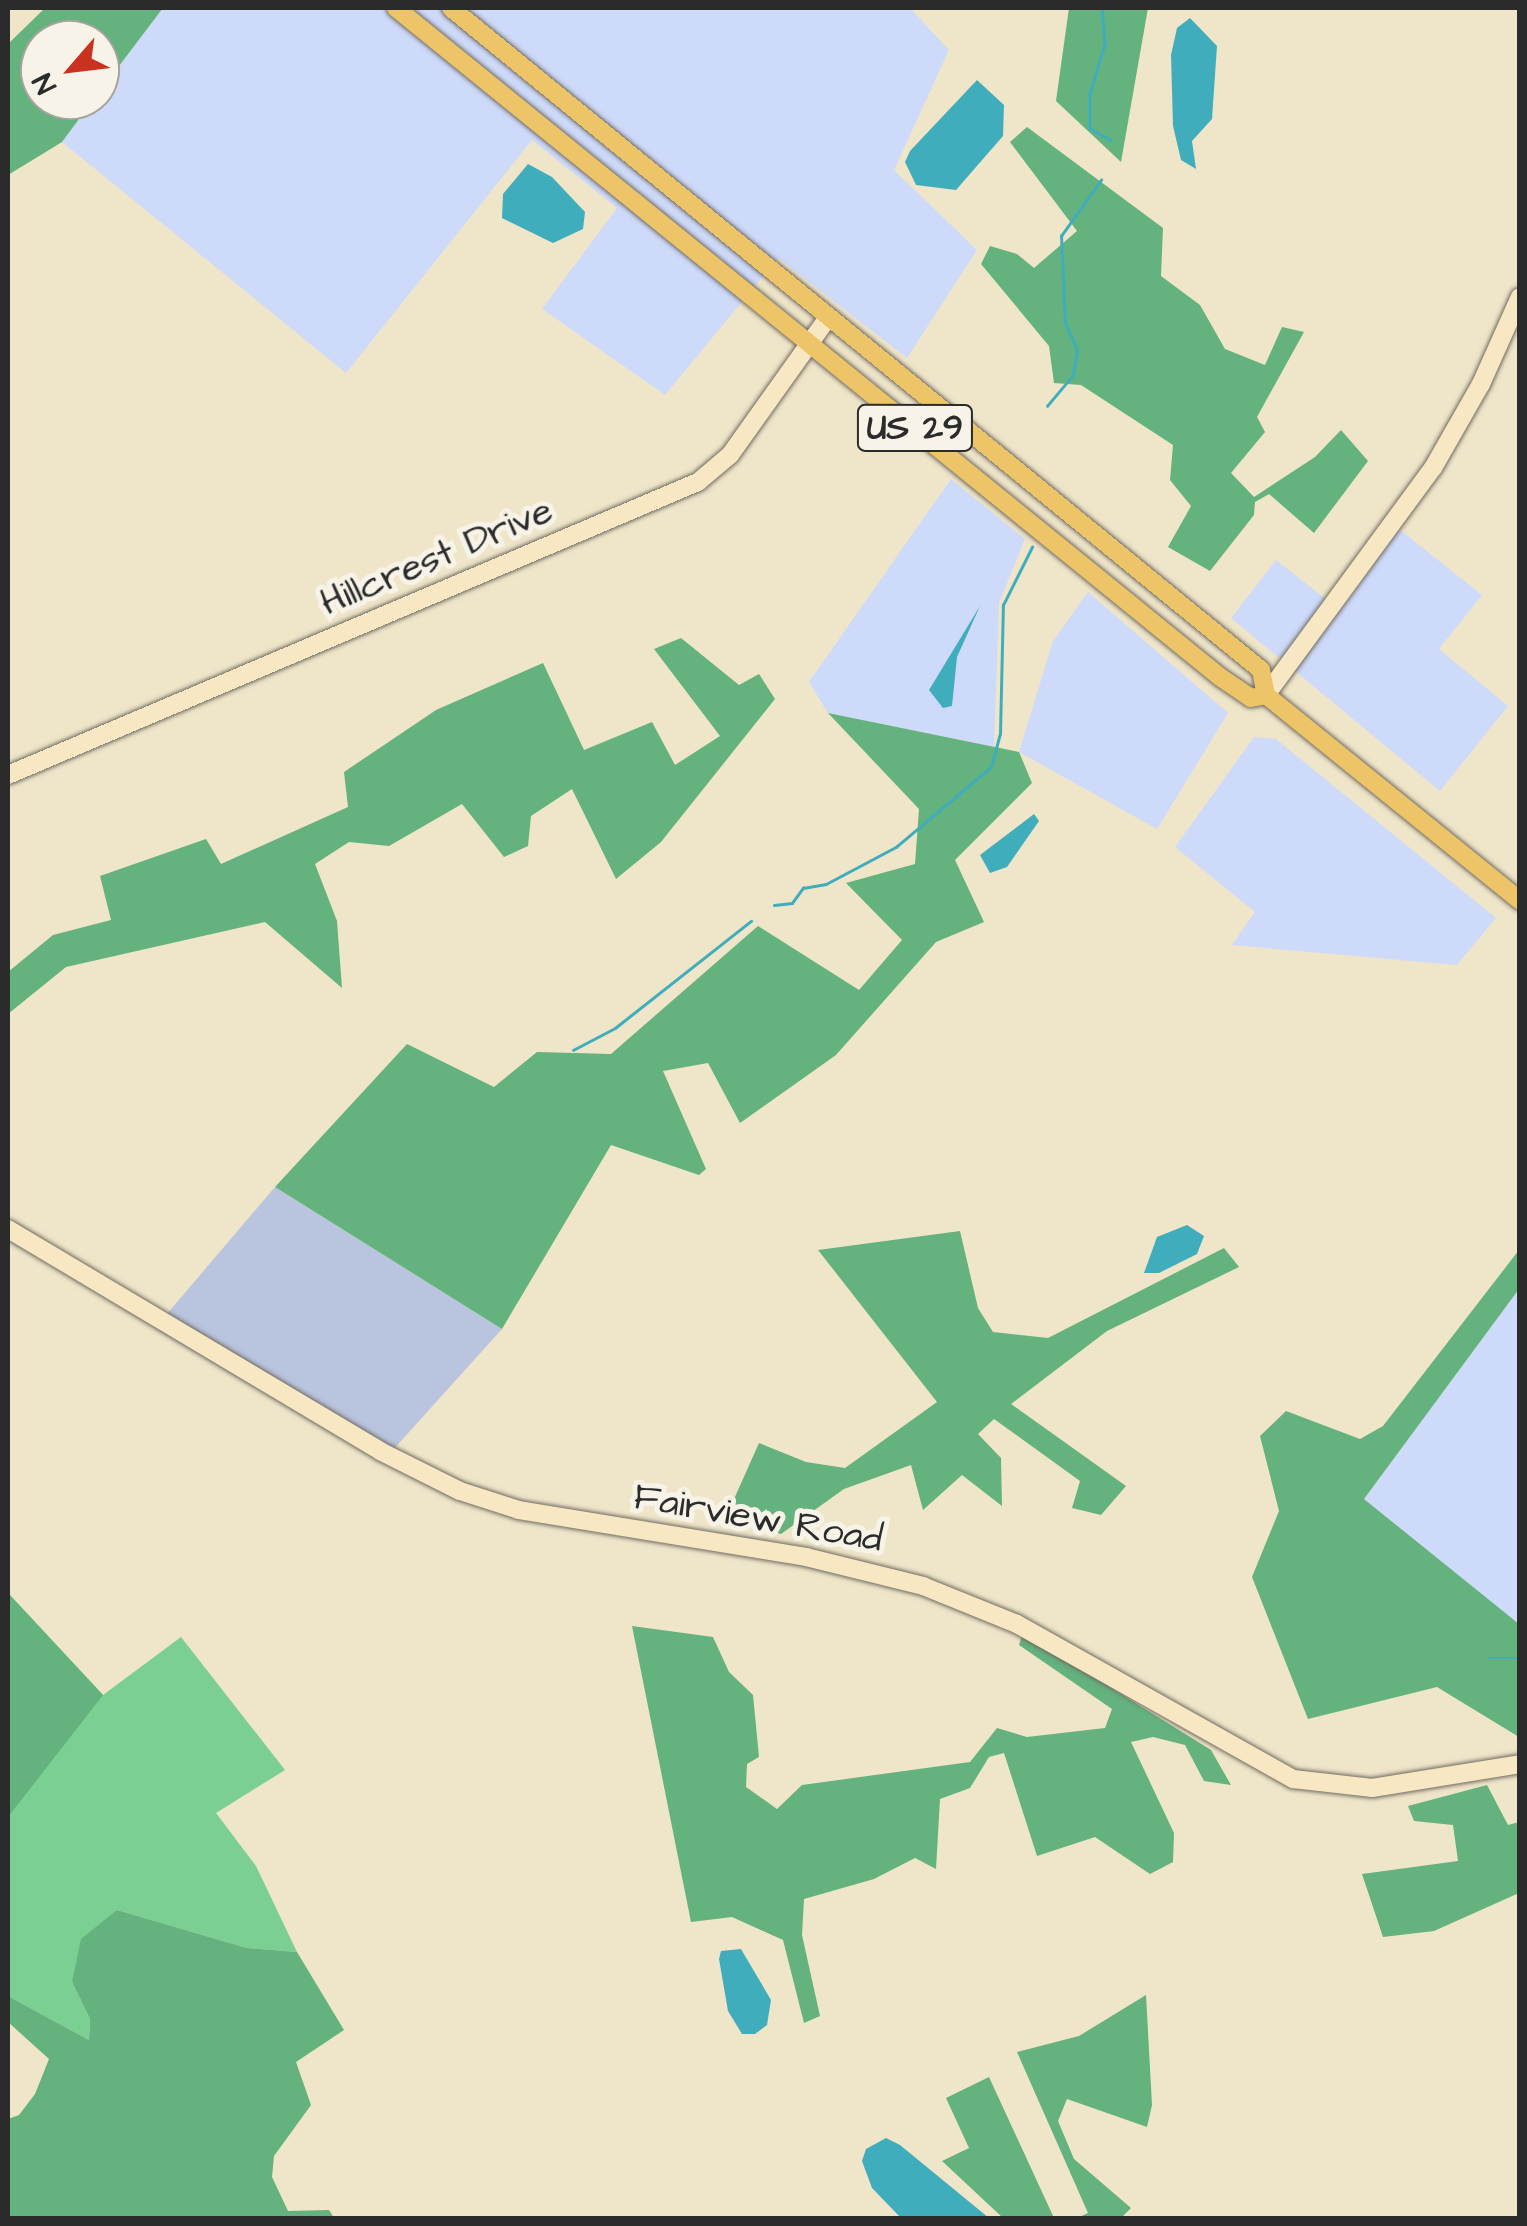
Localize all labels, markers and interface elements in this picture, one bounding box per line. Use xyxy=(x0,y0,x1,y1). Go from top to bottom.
north arrow xyxy=(20,20,120,120)
text: N xyxy=(23,66,66,100)
road number: US 29 xyxy=(855,398,975,458)
street label: Hillcrest Drive xyxy=(314,489,560,627)
street label: Fairview Road xyxy=(630,1475,886,1563)

